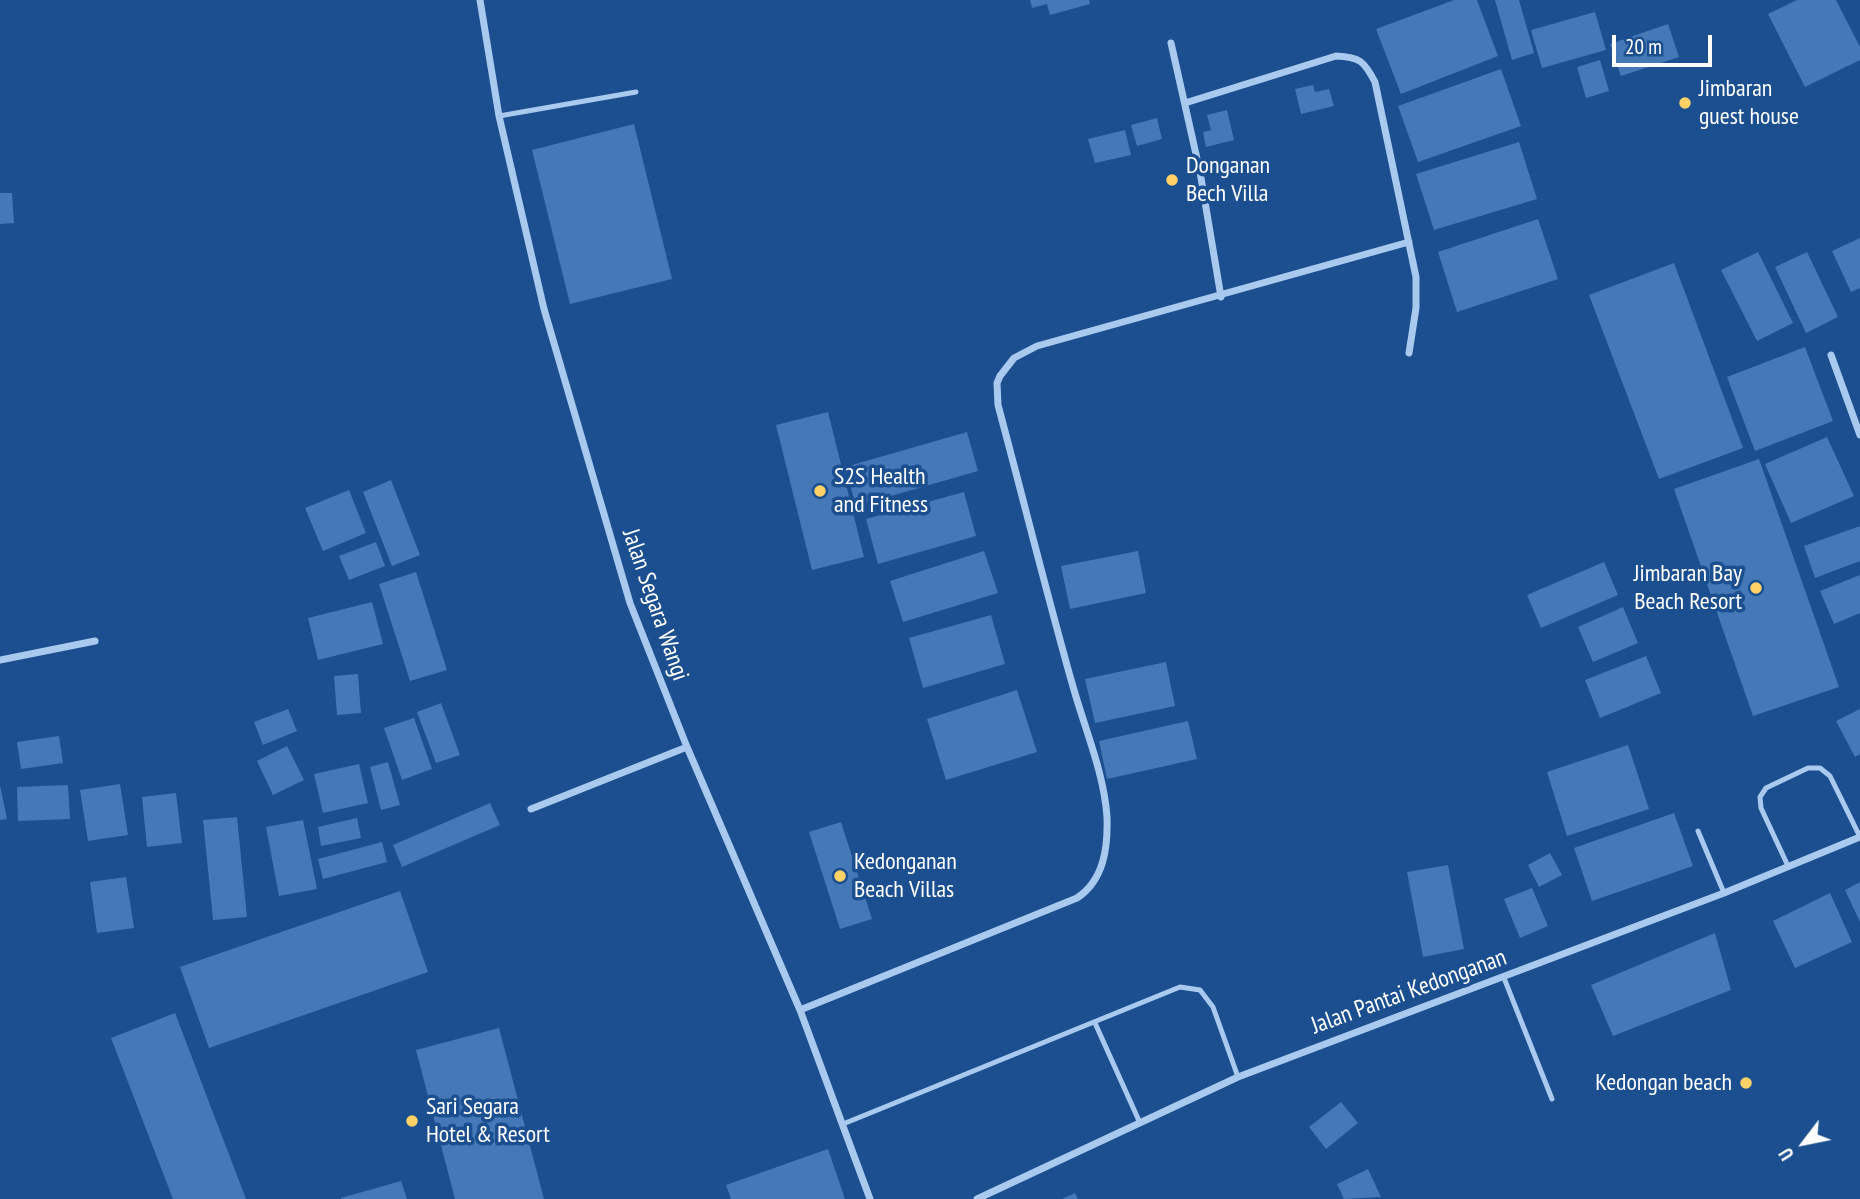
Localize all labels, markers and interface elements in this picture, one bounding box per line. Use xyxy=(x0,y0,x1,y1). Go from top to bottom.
scale bar xyxy=(1615,21,1715,65)
text: 20 m xyxy=(1625,33,1662,60)
place label: Jimbaran guest house xyxy=(1699,75,1799,131)
marker: Jimbaran guest house xyxy=(1677,95,1693,111)
place label: Donganan Bech Villa xyxy=(1186,152,1270,208)
marker: Donganan Bech Villa xyxy=(1164,172,1180,188)
place label: S2S Health and Fitness xyxy=(834,463,928,519)
marker: S2S Health and Fitness xyxy=(812,483,828,499)
street label: Jalan Segara Wangi xyxy=(616,525,694,685)
place label: Jimbaran Bay Beach Resort xyxy=(1634,560,1742,616)
marker: Jimbaran Bay Beach Resort xyxy=(1748,580,1764,596)
place label: Kedonganan Beach Villas xyxy=(854,848,957,904)
marker: Kedonganan Beach Villas xyxy=(832,868,848,884)
street label: Jalan Pantai Kedonganan xyxy=(1307,943,1511,1041)
place label: Kedongan beach xyxy=(1595,1069,1732,1097)
marker: Kedongan beach xyxy=(1738,1075,1754,1091)
place label: Sari Segara Hotel & Resort xyxy=(426,1093,550,1149)
north arrow xyxy=(1769,1108,1839,1178)
marker: Sari Segara Hotel & Resort xyxy=(404,1113,420,1129)
text: U xyxy=(1773,1144,1799,1165)

